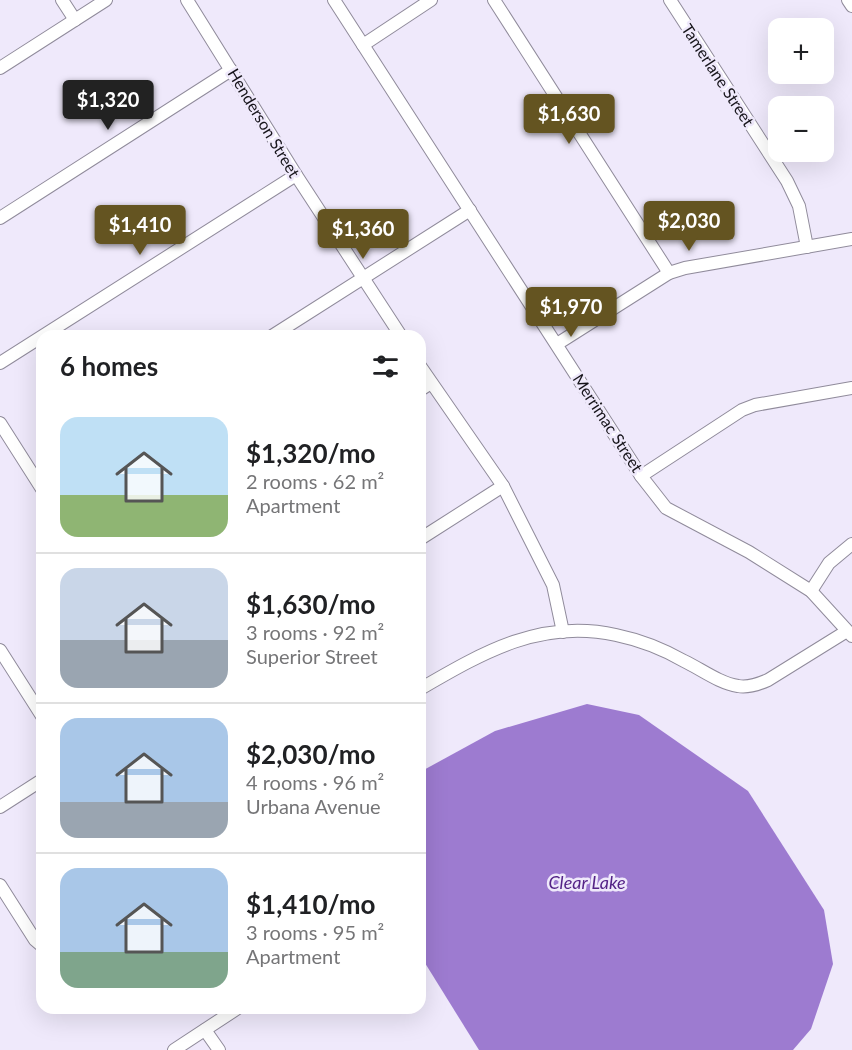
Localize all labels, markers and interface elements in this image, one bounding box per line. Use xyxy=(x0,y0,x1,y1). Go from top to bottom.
map controls xyxy=(768,18,834,162)
button: + xyxy=(768,18,834,84)
street label: Tamerlane Street xyxy=(678,20,759,130)
street label: Henderson Street xyxy=(224,65,305,181)
pin: $1,320 xyxy=(59,80,157,131)
text: $1,320 xyxy=(77,87,139,111)
pin: $1,630 xyxy=(520,94,618,145)
button: − xyxy=(768,96,834,162)
text: $1,630 xyxy=(538,101,600,125)
pin: $2,030 xyxy=(640,201,738,252)
pin: $1,410 xyxy=(91,205,189,256)
text: $2,030 xyxy=(658,208,720,232)
pin: $1,360 xyxy=(314,209,412,260)
text: $1,410 xyxy=(109,212,171,236)
text: $1,360 xyxy=(332,216,394,240)
pin: $1,970 xyxy=(522,287,620,338)
text: $1,970 xyxy=(540,294,602,318)
text: 6 homes xyxy=(60,350,158,382)
icon: filters xyxy=(369,350,402,383)
street label: Merrimac Street xyxy=(570,370,647,476)
text: $1,320/mo xyxy=(246,437,376,469)
icon: home xyxy=(108,441,180,513)
text: 2 rooms · 62 m² xyxy=(246,469,384,493)
text: Apartment xyxy=(246,493,340,517)
text: $1,630/mo xyxy=(246,588,376,620)
icon: home xyxy=(108,592,180,664)
text: 3 rooms · 92 m² xyxy=(246,620,384,644)
text: Superior Street xyxy=(246,644,378,668)
text: $2,030/mo xyxy=(246,738,376,770)
icon: home xyxy=(108,742,180,814)
text: 4 rooms · 96 m² xyxy=(246,770,384,794)
text: Urbana Avenue xyxy=(246,794,381,818)
water label: Clear Lake xyxy=(548,871,626,893)
text: $1,410/mo xyxy=(246,888,376,920)
icon: home xyxy=(108,892,180,964)
text: 3 rooms · 95 m² xyxy=(246,920,384,944)
text: Apartment xyxy=(246,944,340,968)

